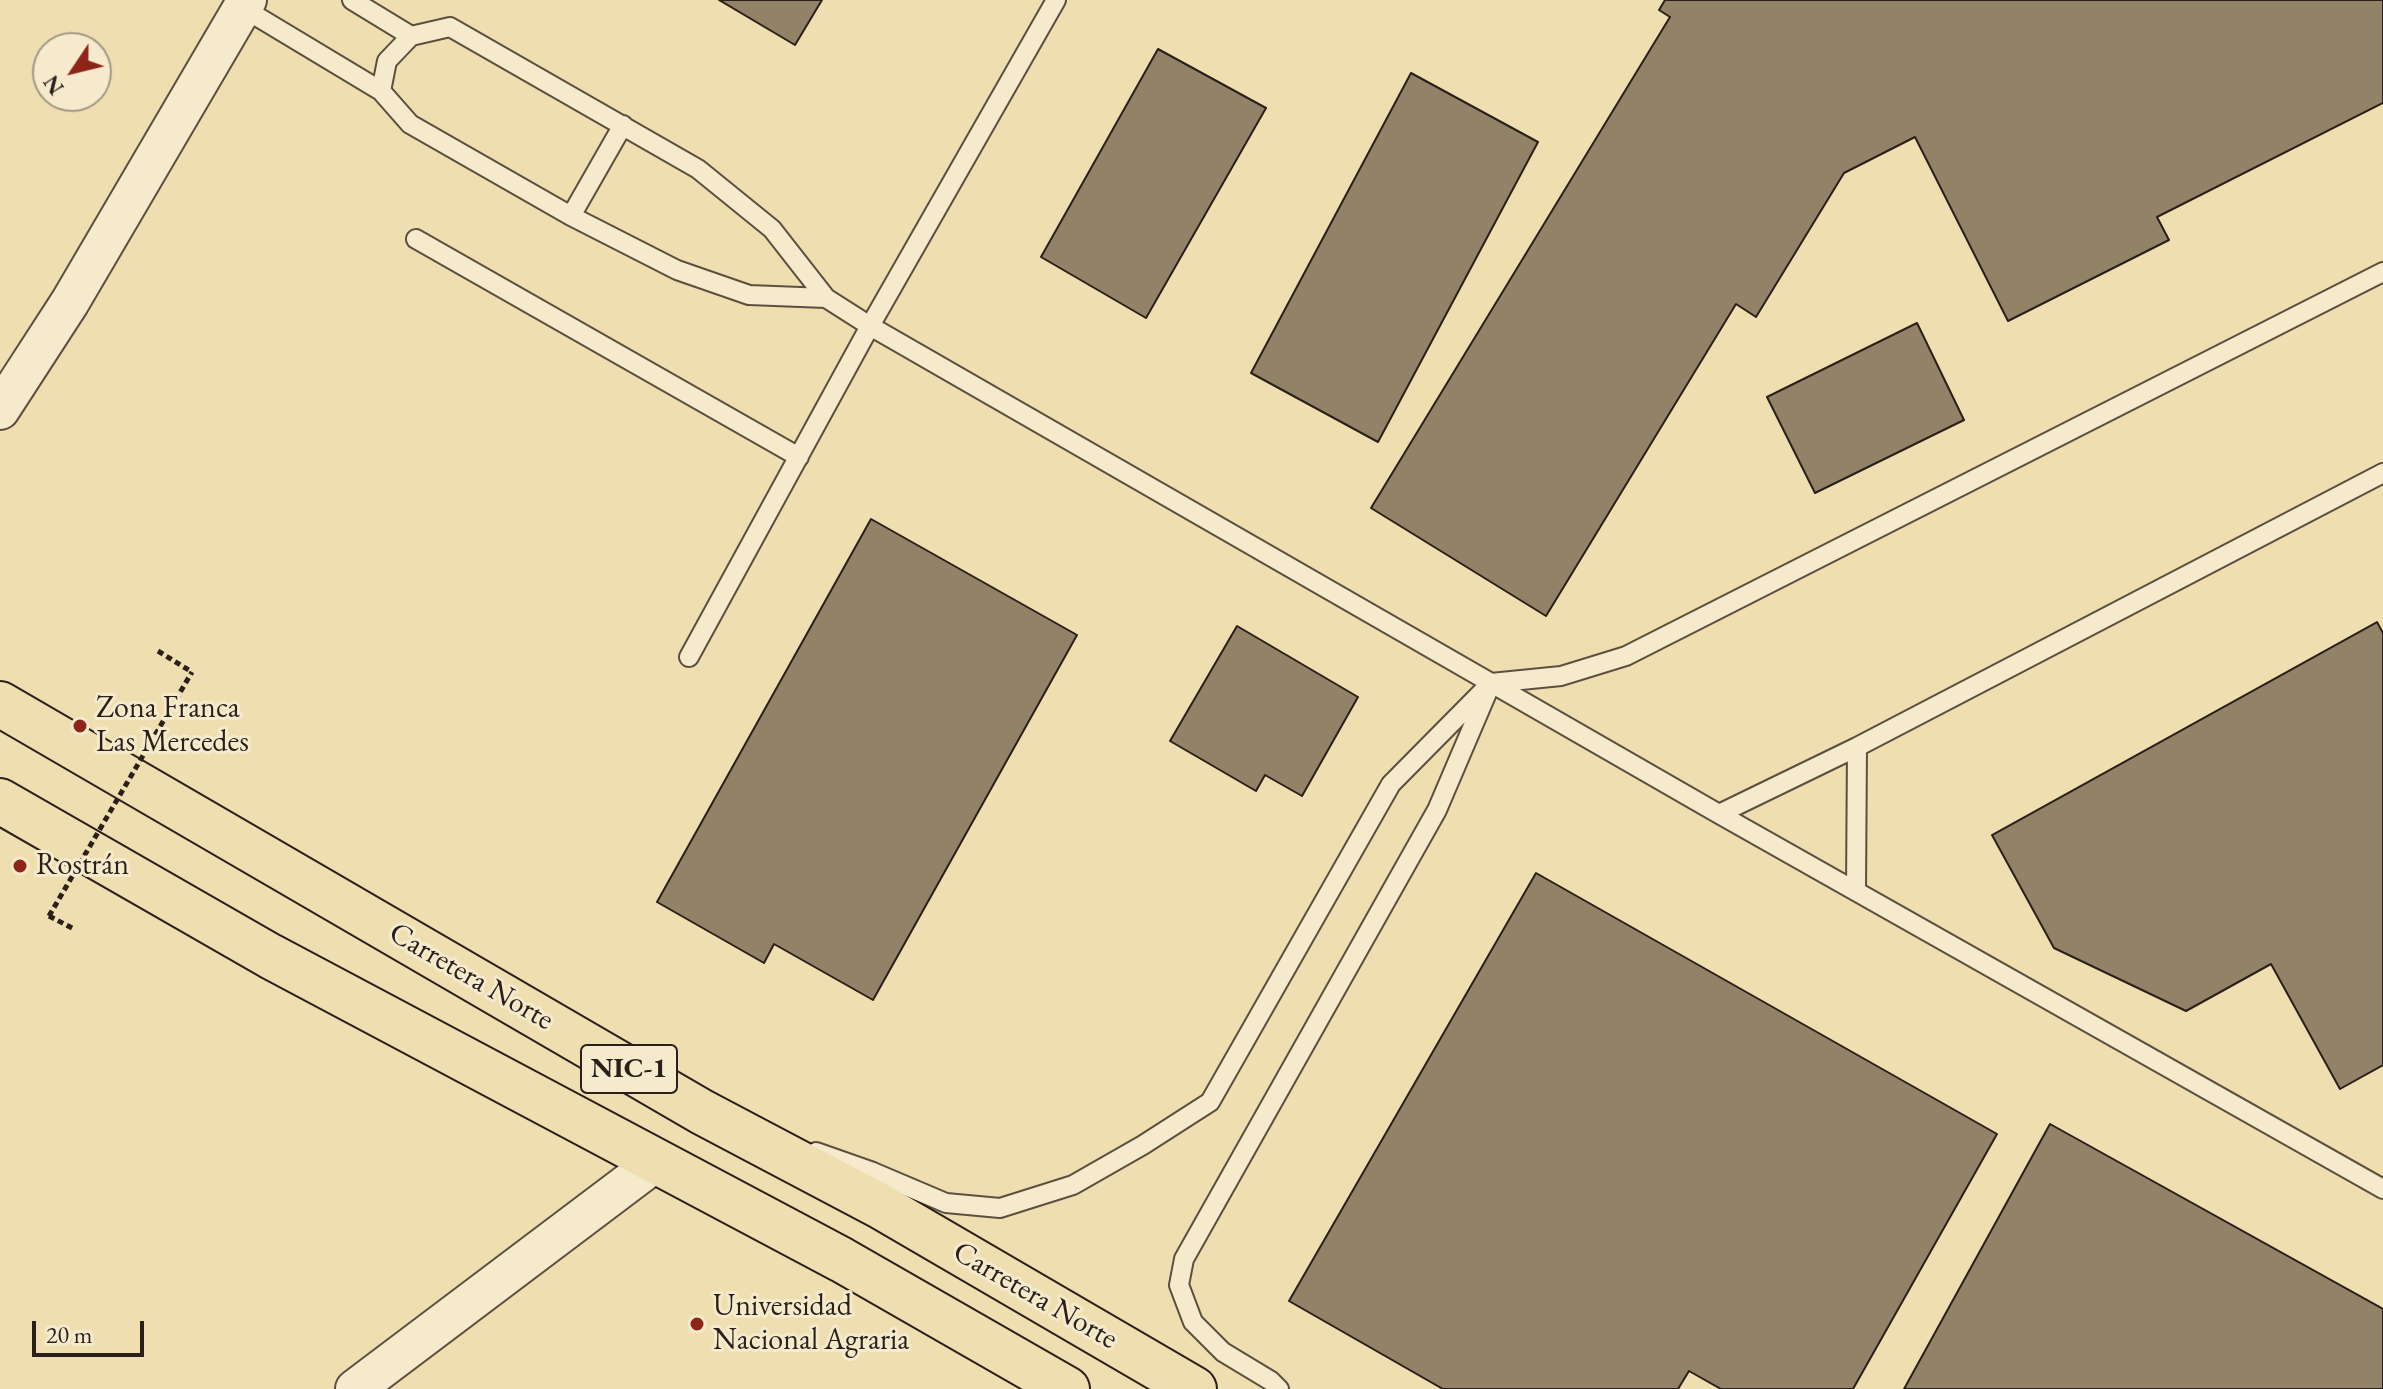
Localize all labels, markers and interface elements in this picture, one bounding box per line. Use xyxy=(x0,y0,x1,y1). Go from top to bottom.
north arrow xyxy=(32,32,112,112)
text: N xyxy=(37,69,71,101)
place label: Zona Franca Las Mercedes xyxy=(96,691,249,762)
marker: Zona Franca Las Mercedes xyxy=(71,717,89,735)
place label: Rostrán xyxy=(36,848,129,884)
marker: Rostrán xyxy=(11,857,29,875)
street label: Carretera Norte xyxy=(382,915,560,1039)
road number: NIC-1 xyxy=(581,1045,677,1093)
street label: Carretera Norte xyxy=(946,1234,1124,1358)
place label: Universidad Nacional Agraria xyxy=(713,1289,909,1360)
scale bar xyxy=(36,1305,148,1355)
marker: Universidad Nacional Agraria xyxy=(688,1315,706,1333)
text: 20 m xyxy=(46,1319,93,1350)

